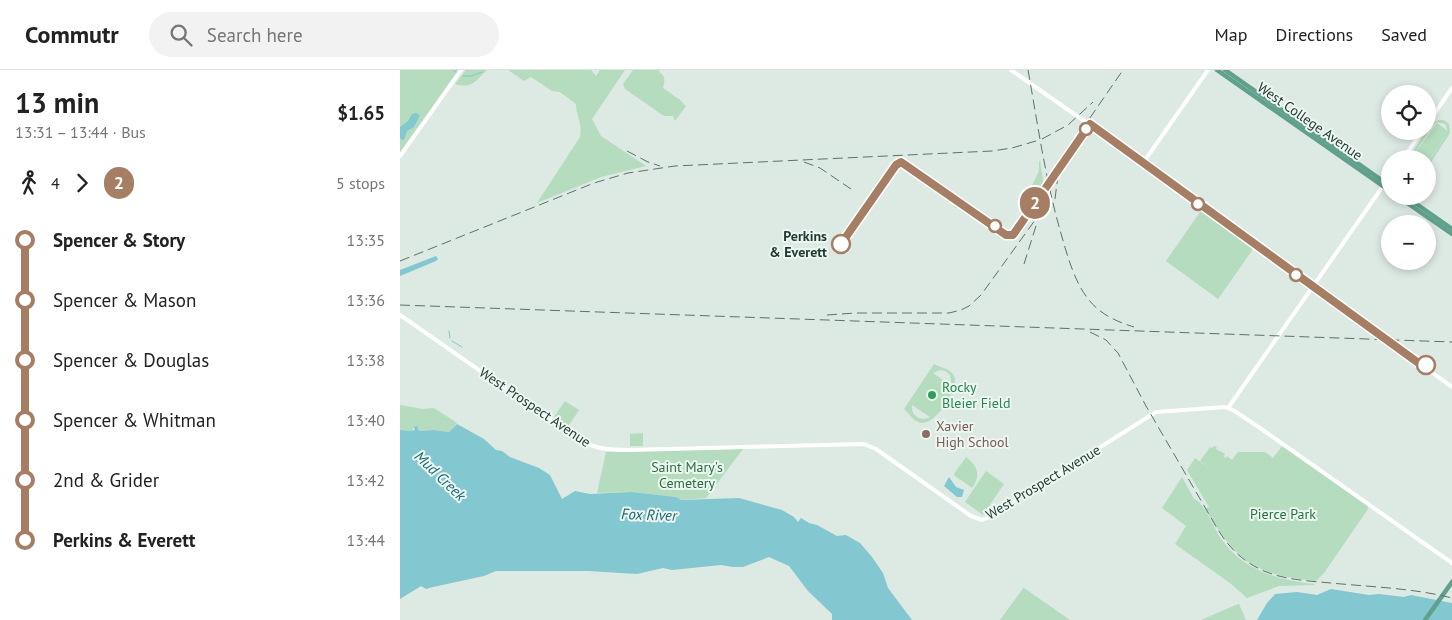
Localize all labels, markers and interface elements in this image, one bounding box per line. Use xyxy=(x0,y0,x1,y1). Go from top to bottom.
search box xyxy=(149,12,499,57)
text: Commutr xyxy=(25,19,119,50)
icon: search xyxy=(167,21,195,49)
text: Search here xyxy=(207,23,303,47)
text: Map xyxy=(1215,23,1247,46)
text: Directions xyxy=(1275,23,1353,46)
text: Saved xyxy=(1381,23,1427,46)
street label: West College Avenue xyxy=(1254,78,1366,164)
text: 13 min xyxy=(15,84,99,121)
map controls xyxy=(1381,85,1436,270)
button: locate xyxy=(1381,85,1436,140)
text: $1.65 xyxy=(337,101,385,125)
text: 13:31 – 13:44 · Bus xyxy=(15,122,146,142)
unlabelled marker xyxy=(1079,122,1093,136)
button: + xyxy=(1381,150,1436,205)
icon: walk xyxy=(15,169,43,197)
icon: forward xyxy=(68,169,96,197)
text: 2 xyxy=(114,171,124,194)
text: 4 xyxy=(51,173,60,193)
text: 5 stops xyxy=(336,173,385,193)
line badge: 2 xyxy=(1019,187,1051,219)
text: 2 xyxy=(1030,191,1040,214)
unlabelled marker xyxy=(1191,197,1205,211)
button: − xyxy=(1381,215,1436,270)
unlabelled marker xyxy=(988,219,1002,233)
place label: Perkins & Everett xyxy=(769,227,827,261)
text: Spencer & Story xyxy=(53,228,185,252)
text: 13:35 xyxy=(347,230,385,250)
marker: Perkins & Everett xyxy=(831,234,851,254)
unlabelled marker xyxy=(1289,268,1303,282)
text: Spencer & Mason xyxy=(53,288,196,312)
text: 13:36 xyxy=(347,290,385,310)
text: Spencer & Douglas xyxy=(53,348,209,372)
text: 13:38 xyxy=(347,350,385,370)
unlabelled marker xyxy=(1416,355,1436,375)
street label: West Prospect Avenue xyxy=(476,363,594,451)
place label: Rocky Bleier Field xyxy=(942,378,1010,412)
marker: Rocky Bleier Field xyxy=(926,389,938,401)
text: Spencer & Whitman xyxy=(53,408,216,432)
text: 13:40 xyxy=(347,410,385,430)
place label: Xavier High School xyxy=(936,417,1009,451)
marker: Xavier High School xyxy=(920,428,932,440)
street label: West Prospect Avenue xyxy=(982,441,1104,523)
water label: Mud Creek xyxy=(411,447,471,506)
park label: Saint Mary's Cemetery xyxy=(651,458,723,492)
text: 2nd & Grider xyxy=(53,468,159,492)
text: 13:42 xyxy=(347,470,385,490)
water label: Fox River xyxy=(621,504,678,525)
park label: Pierce Park xyxy=(1250,505,1316,523)
text: Perkins & Everett xyxy=(53,528,195,552)
text: 13:44 xyxy=(347,530,385,550)

